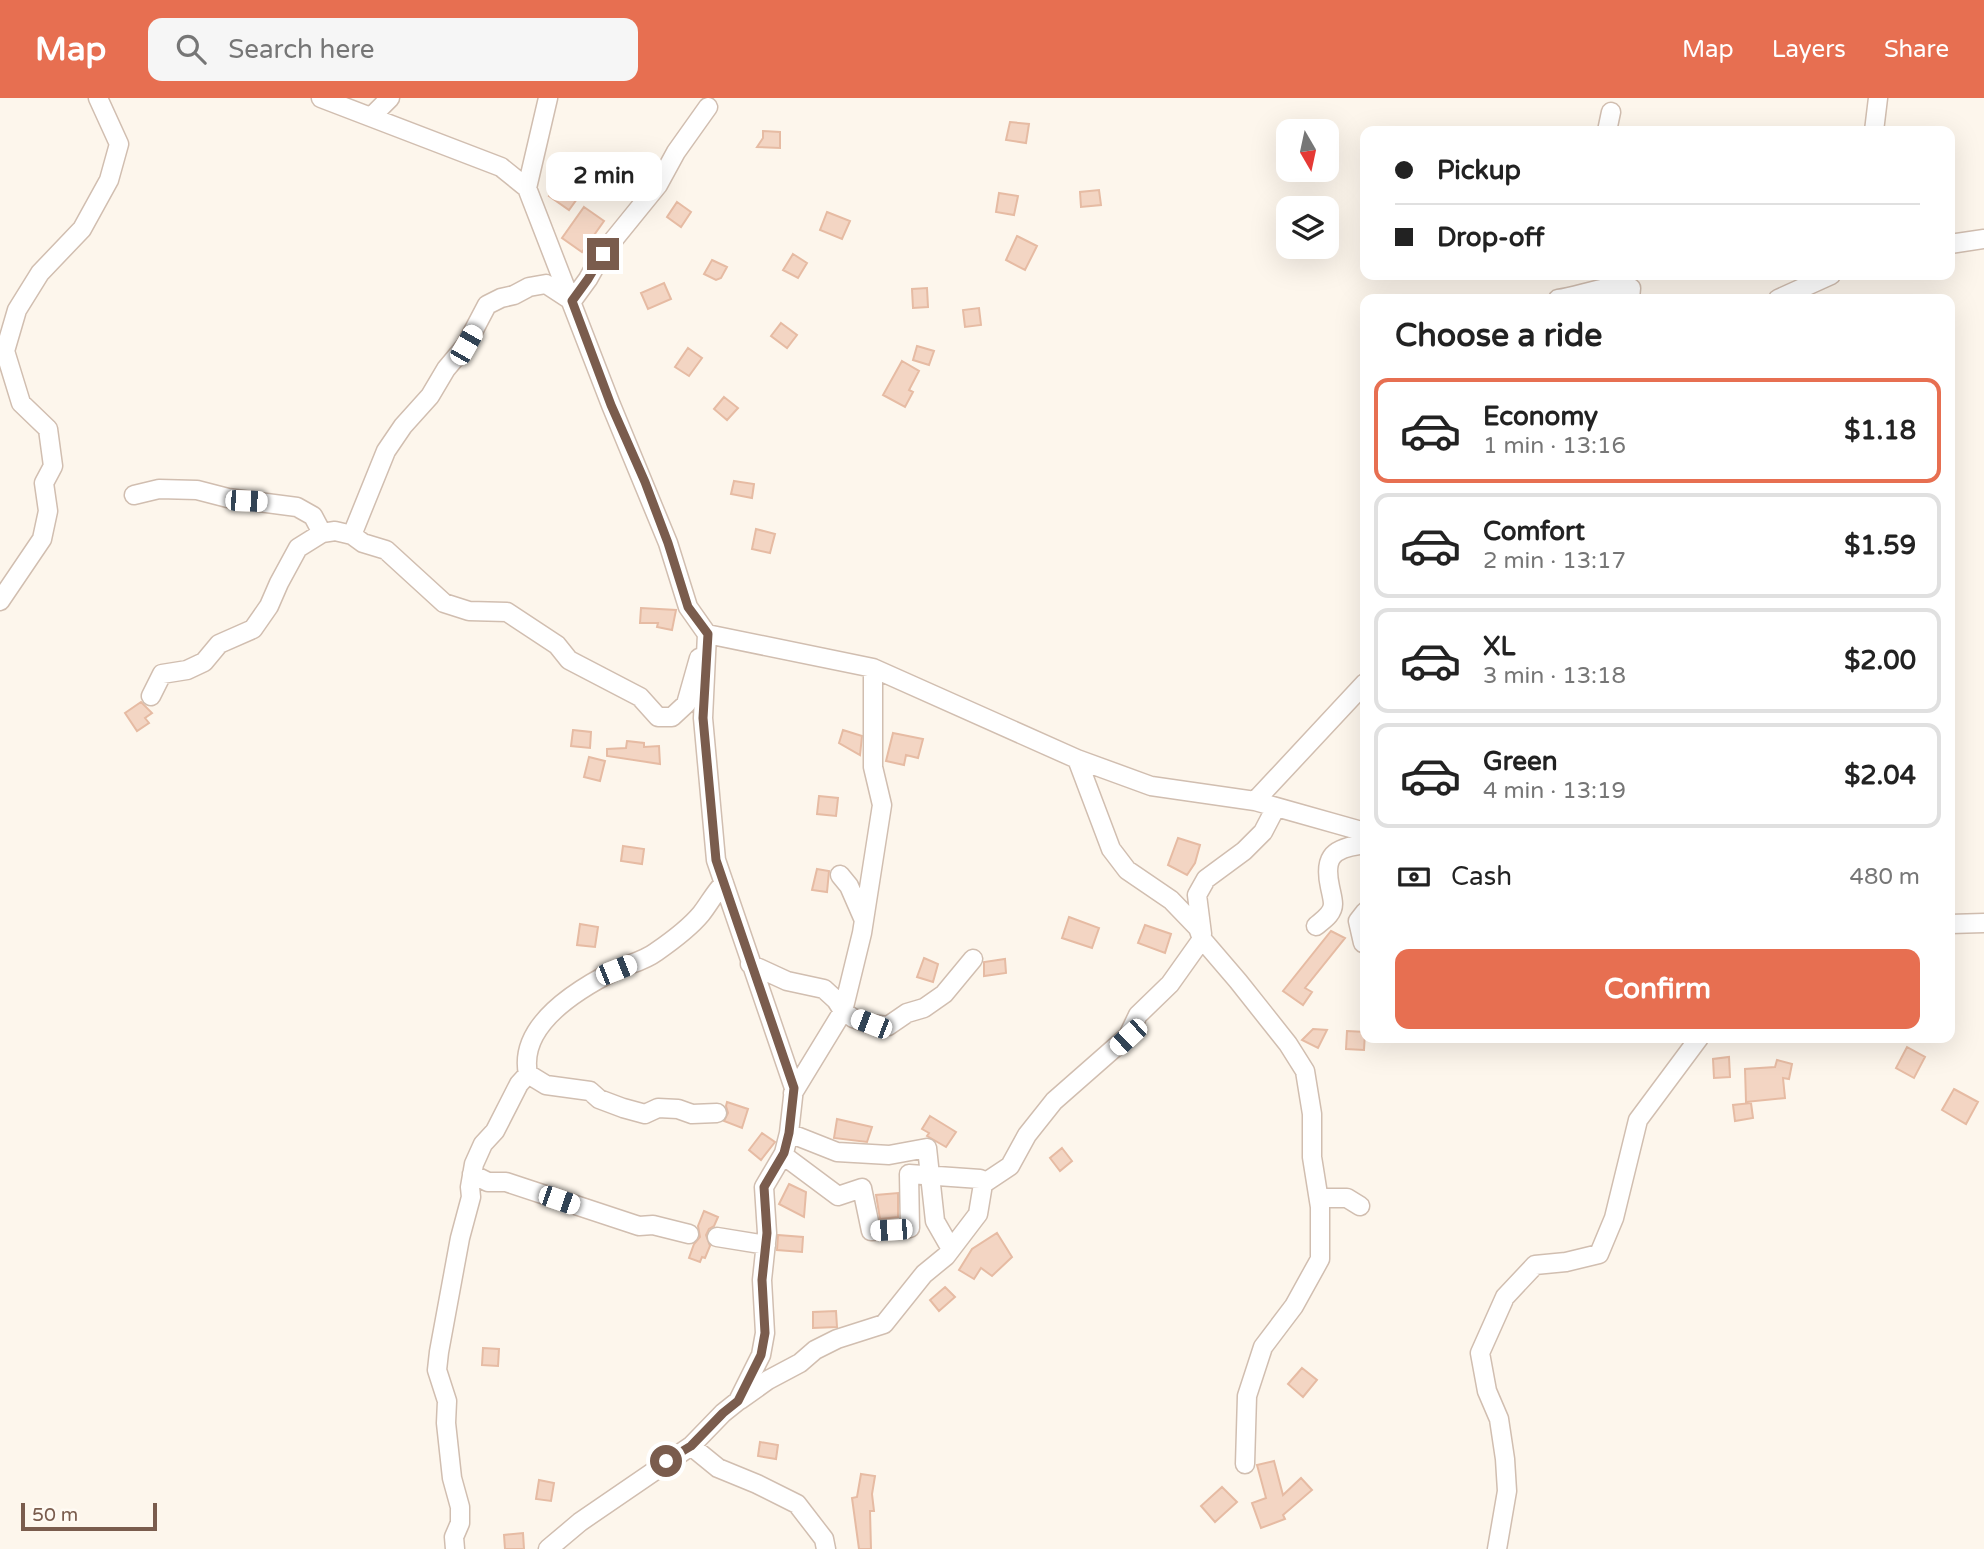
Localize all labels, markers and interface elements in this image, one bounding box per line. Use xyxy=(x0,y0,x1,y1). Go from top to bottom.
search box xyxy=(148,18,638,81)
text: Map xyxy=(35,30,106,69)
icon: search xyxy=(172,30,210,68)
text: Search here xyxy=(228,34,374,65)
text: Map xyxy=(1682,35,1734,64)
text: Layers xyxy=(1772,35,1846,64)
text: Share xyxy=(1884,35,1949,64)
north arrow xyxy=(1276,119,1339,182)
map controls xyxy=(1276,119,1339,259)
callout: 2 min xyxy=(545,152,661,202)
text: Pickup xyxy=(1437,155,1521,186)
text: 2 min xyxy=(573,162,635,190)
button: layers xyxy=(1276,196,1339,259)
text: Drop-off xyxy=(1437,222,1544,253)
route end xyxy=(587,238,619,270)
text: Choose a ride xyxy=(1395,317,1602,355)
car xyxy=(447,322,486,368)
icon: car xyxy=(1399,399,1462,462)
text: Economy xyxy=(1483,401,1598,432)
text: $1.18 xyxy=(1844,415,1916,446)
text: 1 min · 13:16 xyxy=(1483,432,1626,460)
car xyxy=(225,490,268,512)
icon: car xyxy=(1399,514,1462,577)
text: Comfort xyxy=(1483,516,1585,547)
text: $1.59 xyxy=(1844,530,1916,561)
text: 2 min · 13:17 xyxy=(1483,547,1626,575)
icon: car xyxy=(1399,629,1462,692)
text: XL xyxy=(1483,631,1515,662)
text: $2.00 xyxy=(1844,645,1916,676)
text: 3 min · 13:18 xyxy=(1483,662,1626,690)
icon: car xyxy=(1399,744,1462,807)
text: Green xyxy=(1483,746,1558,777)
text: $2.04 xyxy=(1844,760,1916,791)
text: 4 min · 13:19 xyxy=(1483,777,1626,805)
icon: cash xyxy=(1395,858,1433,896)
text: Cash xyxy=(1451,861,1512,892)
text: 480 m xyxy=(1850,863,1920,891)
button: Confirm xyxy=(1395,949,1920,1029)
car xyxy=(593,952,640,988)
car xyxy=(848,1007,895,1041)
car xyxy=(1106,1015,1151,1059)
car xyxy=(536,1183,583,1217)
car xyxy=(870,1218,913,1242)
route start xyxy=(650,1445,682,1477)
scale bar xyxy=(21,1500,158,1532)
text: 50 m xyxy=(32,1504,78,1526)

